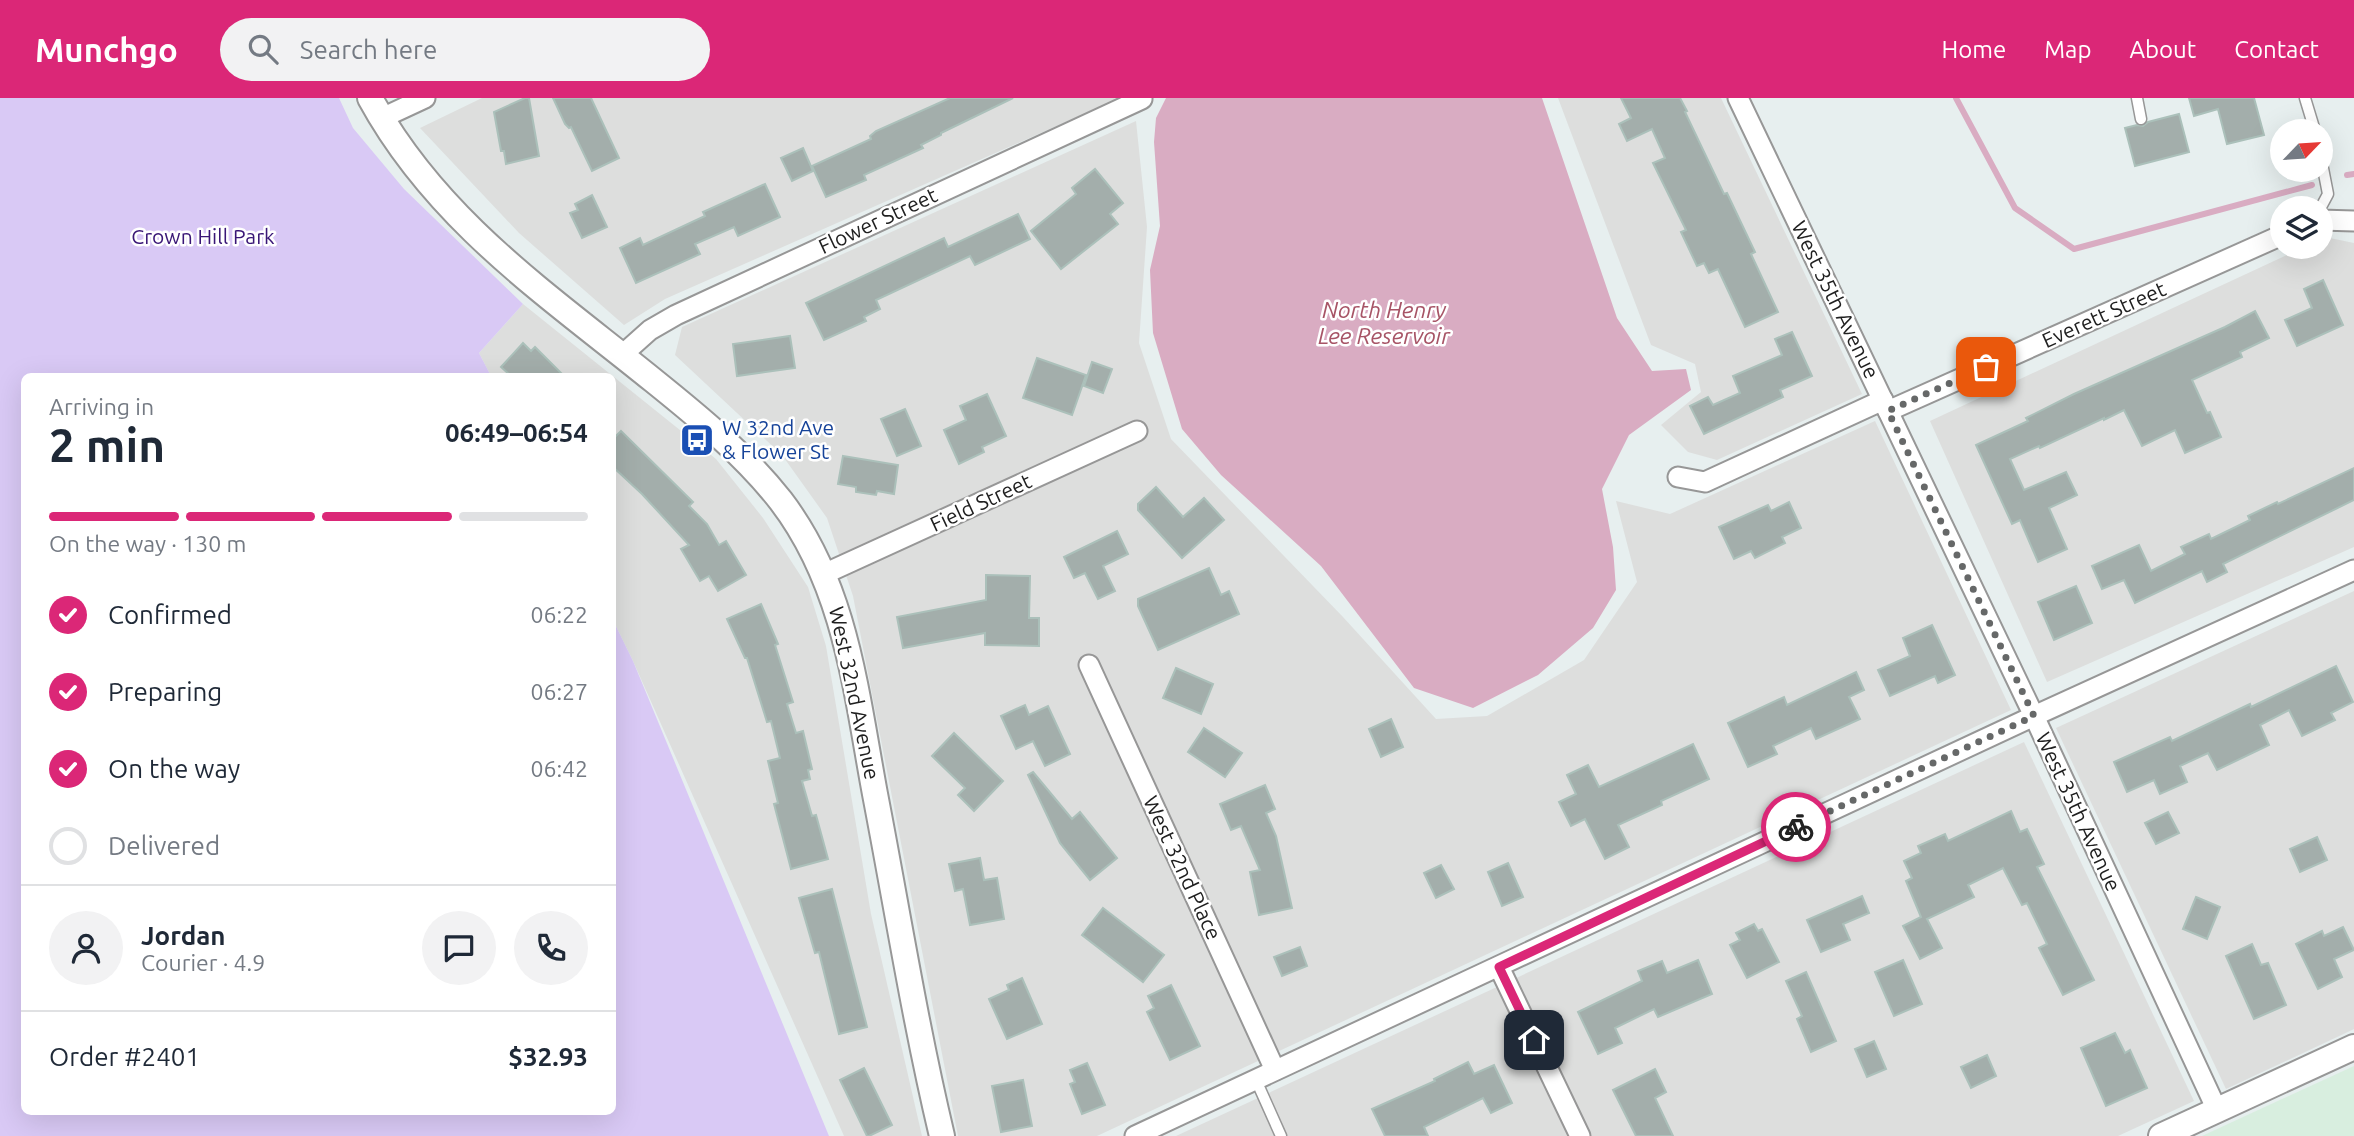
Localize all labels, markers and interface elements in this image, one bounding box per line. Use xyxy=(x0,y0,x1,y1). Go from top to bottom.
search box xyxy=(220,18,710,81)
icon: search xyxy=(244,30,282,68)
text: Munchgo xyxy=(35,31,178,68)
text: Search here xyxy=(300,35,437,64)
text: Home xyxy=(1941,36,2006,63)
text: Map xyxy=(2044,36,2091,63)
text: About xyxy=(2129,36,2196,63)
text: Contact xyxy=(2234,36,2319,63)
north arrow xyxy=(2270,119,2333,182)
map controls xyxy=(2270,119,2333,259)
street label: Flower Street xyxy=(814,182,941,258)
button: layers xyxy=(2270,196,2333,259)
street label: West 35th Avenue xyxy=(1787,217,1884,382)
park label: Crown Hill Park xyxy=(131,224,275,248)
street label: Everett Street xyxy=(2038,276,2169,352)
water label: North Henry Lee Reservoir xyxy=(1318,297,1451,348)
pin xyxy=(1956,337,2016,397)
icon: bag xyxy=(1967,348,2005,386)
text: Arriving in xyxy=(49,394,154,419)
place label: W 32nd Ave & Flower St xyxy=(722,415,834,463)
text: 06:49–06:54 xyxy=(445,418,588,447)
text: 2 min xyxy=(49,419,165,471)
bus stop icon: W 32nd Ave & Flower St xyxy=(678,421,716,459)
street label: Field Street xyxy=(926,468,1035,536)
text: On the way · 130 m xyxy=(49,531,246,556)
icon: check xyxy=(49,596,87,634)
text: Confirmed xyxy=(108,600,232,629)
text: 06:22 xyxy=(530,602,588,627)
street label: West 32nd Avenue xyxy=(825,604,885,782)
icon: check xyxy=(49,673,87,711)
text: Preparing xyxy=(108,677,222,706)
text: 06:27 xyxy=(530,679,588,704)
street label: West 35th Avenue xyxy=(2032,728,2126,895)
icon: check xyxy=(49,750,87,788)
text: On the way xyxy=(108,754,240,783)
text: 06:42 xyxy=(530,756,588,781)
street label: West 32nd Place xyxy=(1139,792,1227,943)
courier xyxy=(1761,792,1831,862)
icon: bike xyxy=(1777,808,1815,846)
text: Delivered xyxy=(108,831,220,860)
button: person xyxy=(49,911,123,985)
button: chat xyxy=(422,911,496,985)
button: phone xyxy=(514,911,588,985)
text: Jordan xyxy=(141,921,226,950)
text: Courier · 4.9 xyxy=(141,950,265,975)
pin xyxy=(1504,1010,1564,1070)
icon: home xyxy=(1515,1021,1553,1059)
text: Order #2401 xyxy=(49,1042,200,1071)
text: $32.93 xyxy=(508,1042,588,1071)

